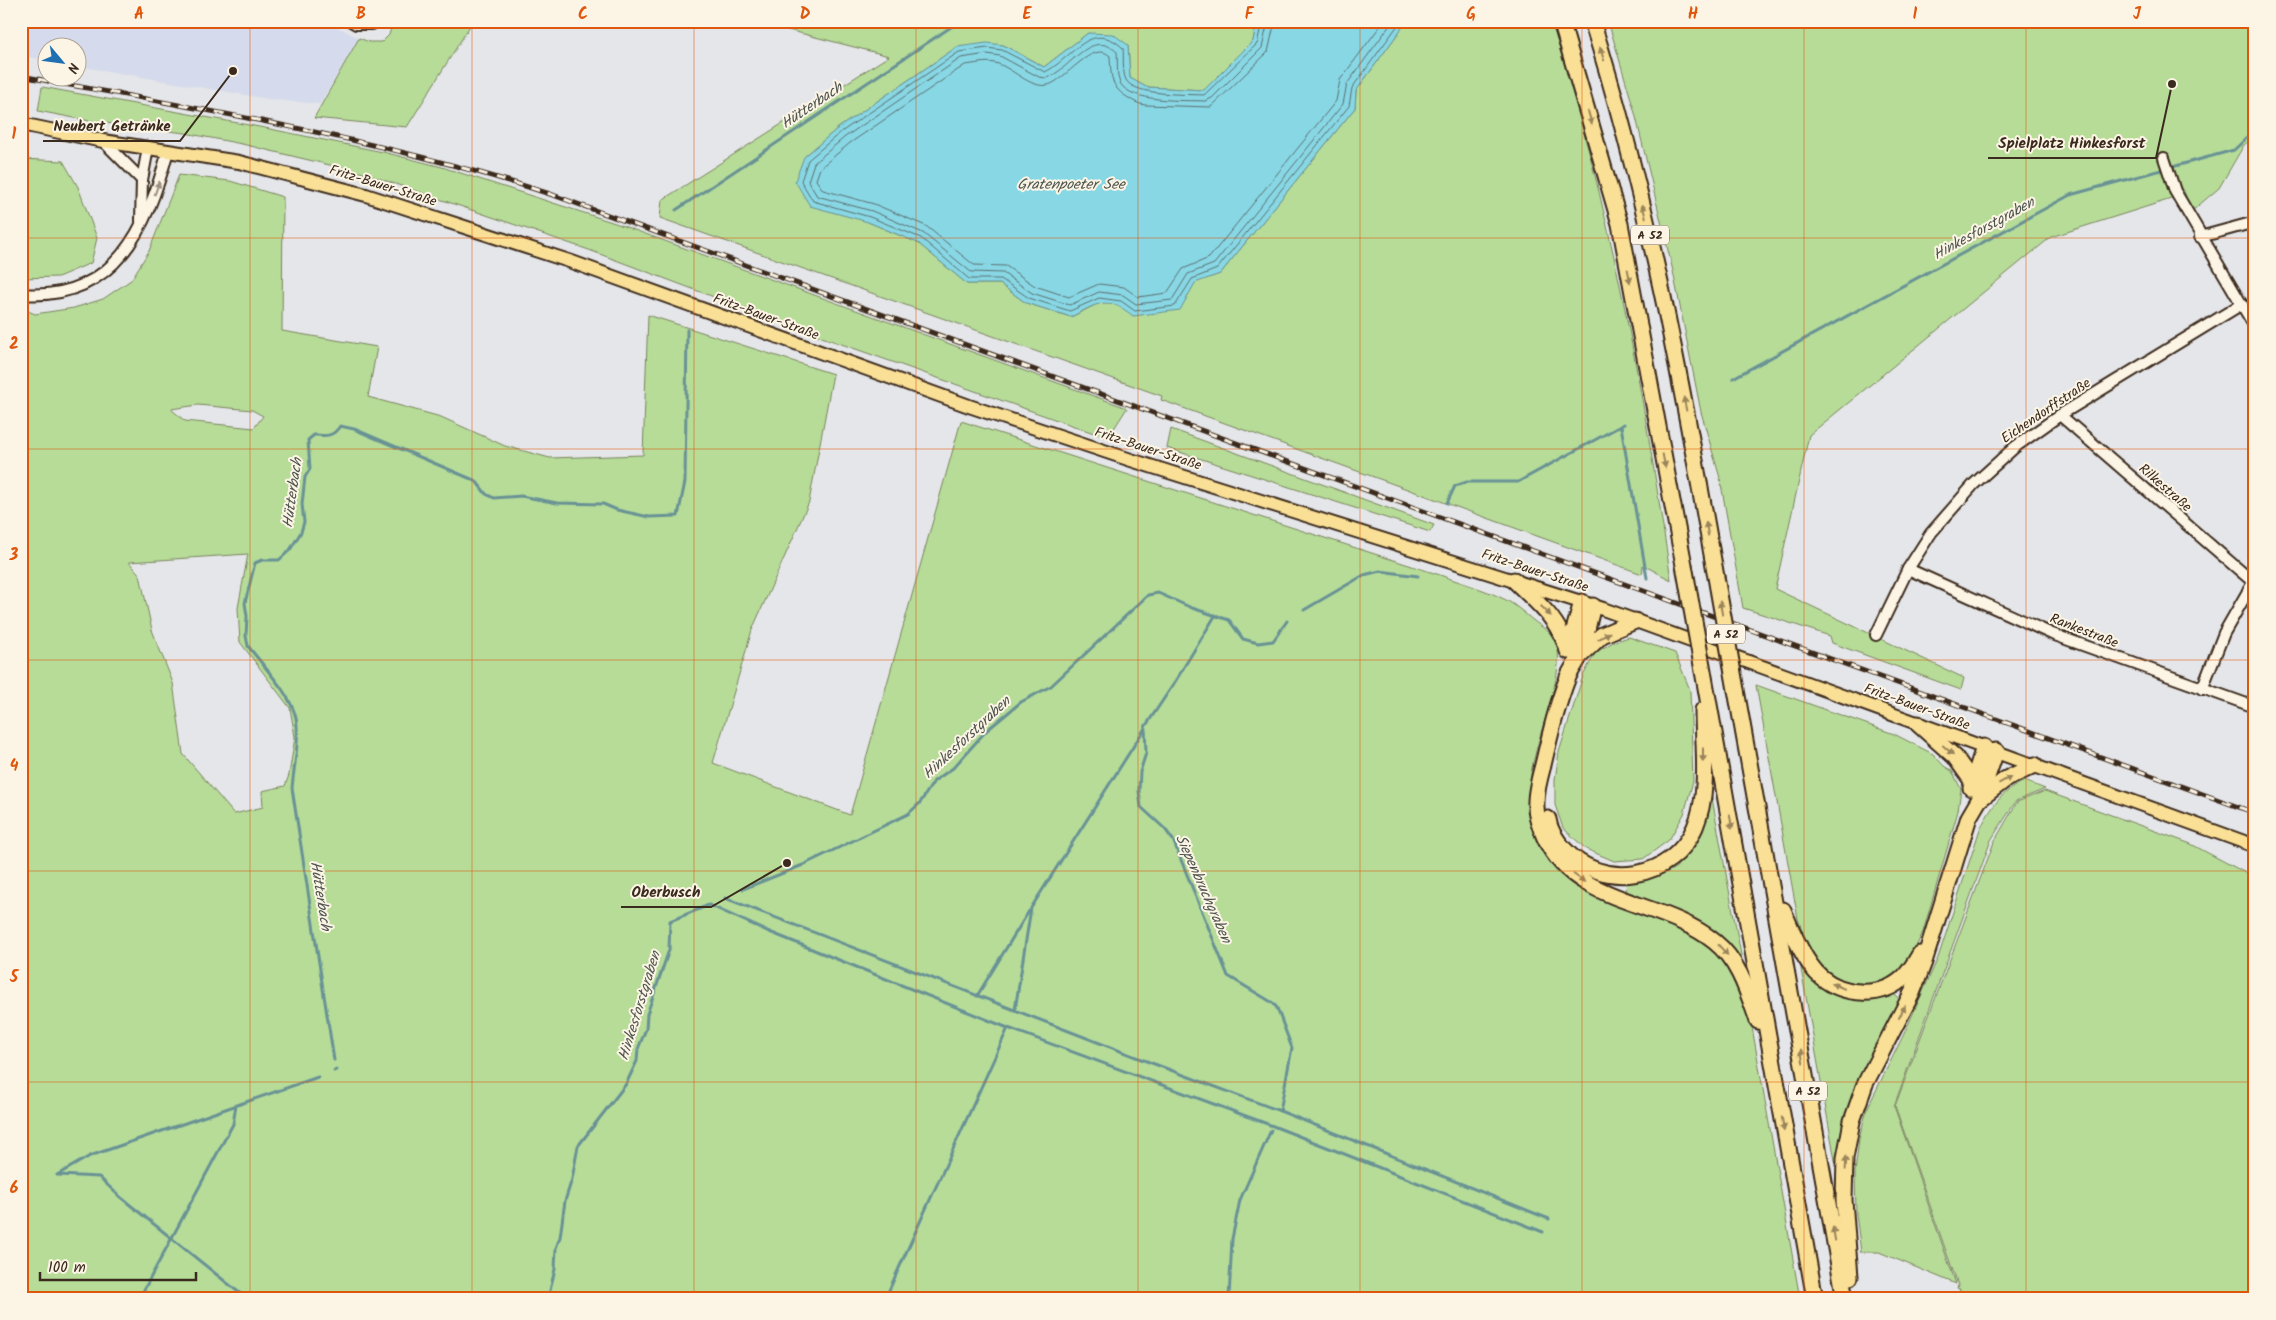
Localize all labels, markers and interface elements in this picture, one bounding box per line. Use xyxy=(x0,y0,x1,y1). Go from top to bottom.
text: A xyxy=(134,2,144,27)
text: B xyxy=(356,2,366,27)
text: C xyxy=(578,2,588,27)
text: D xyxy=(800,2,811,27)
text: E xyxy=(1023,2,1033,27)
text: F xyxy=(1245,2,1255,27)
text: G xyxy=(1466,2,1476,27)
text: H xyxy=(1688,2,1698,27)
text: I xyxy=(1913,2,1918,27)
text: J xyxy=(2133,2,2142,27)
north arrow xyxy=(38,38,88,88)
one-way arrow xyxy=(1598,46,1606,61)
text: N xyxy=(61,59,84,77)
water label: Hütterbach xyxy=(776,75,849,136)
callout: Neubert Getränke xyxy=(43,111,180,141)
one-way arrow xyxy=(1587,111,1595,126)
text: Neubert Getränke xyxy=(53,115,171,139)
text: 1 xyxy=(12,122,17,147)
callout: Spielplatz Hinkesforst xyxy=(1988,128,2156,158)
text: Spielplatz Hinkesforst xyxy=(1998,132,2146,156)
street label: Fritz-Bauer-Straße xyxy=(327,159,440,213)
water label: Gratenpoeter See xyxy=(1017,173,1126,197)
one-way arrow xyxy=(153,180,161,195)
water label: Hinkesforstgraben xyxy=(1929,191,2040,267)
one-way arrow xyxy=(1640,203,1648,218)
road number: A 52 xyxy=(1631,226,1669,244)
one-way arrow xyxy=(1626,268,1634,284)
street label: Fritz-Bauer-Straße xyxy=(710,288,823,347)
text: 2 xyxy=(9,332,19,357)
street label: Eichendorffstraße xyxy=(1996,372,2096,449)
one-way arrow xyxy=(1680,396,1688,412)
street label: Fritz-Bauer-Straße xyxy=(1092,421,1205,477)
one-way arrow xyxy=(1660,453,1668,468)
water label: Hütterbach xyxy=(276,455,310,529)
street label: Rilkestraße xyxy=(2133,458,2197,518)
one-way arrow xyxy=(1703,520,1711,536)
text: 3 xyxy=(9,543,19,568)
street label: Fritz-Bauer-Straße xyxy=(1479,543,1592,599)
one-way arrow xyxy=(1717,599,1725,615)
one-way arrow xyxy=(1540,605,1552,617)
street label: Rankestraße xyxy=(2046,608,2122,654)
road number: A 52 xyxy=(1707,624,1745,644)
one-way arrow xyxy=(1598,631,1611,640)
street label: Fritz-Bauer-Straße xyxy=(1861,678,1974,737)
water label: Hinkesforstgraben xyxy=(917,690,1017,785)
one-way arrow xyxy=(1941,744,1953,756)
one-way arrow xyxy=(1699,747,1707,763)
text: 4 xyxy=(10,754,19,779)
one-way arrow xyxy=(1998,776,2013,784)
one-way arrow xyxy=(1727,815,1735,831)
water label: Siepenbruchgraben xyxy=(1168,831,1238,948)
water label: Hütterbach xyxy=(303,859,338,934)
one-way arrow xyxy=(1572,873,1586,883)
callout: Oberbusch xyxy=(621,877,711,907)
text: Oberbusch xyxy=(631,881,701,905)
one-way arrow xyxy=(1717,944,1729,956)
water label: Hinkesforstgraben xyxy=(612,947,668,1064)
text: 5 xyxy=(9,965,20,990)
one-way arrow xyxy=(1831,982,1845,990)
one-way arrow xyxy=(1898,1005,1906,1019)
one-way arrow xyxy=(1798,1048,1806,1064)
road number: A 52 xyxy=(1789,1082,1827,1100)
one-way arrow xyxy=(1780,1117,1788,1133)
one-way arrow xyxy=(1842,1155,1850,1171)
text: 6 xyxy=(10,1176,19,1201)
one-way arrow xyxy=(1829,1225,1837,1241)
scale bar xyxy=(40,1250,196,1282)
text: 100 m xyxy=(48,1256,86,1280)

